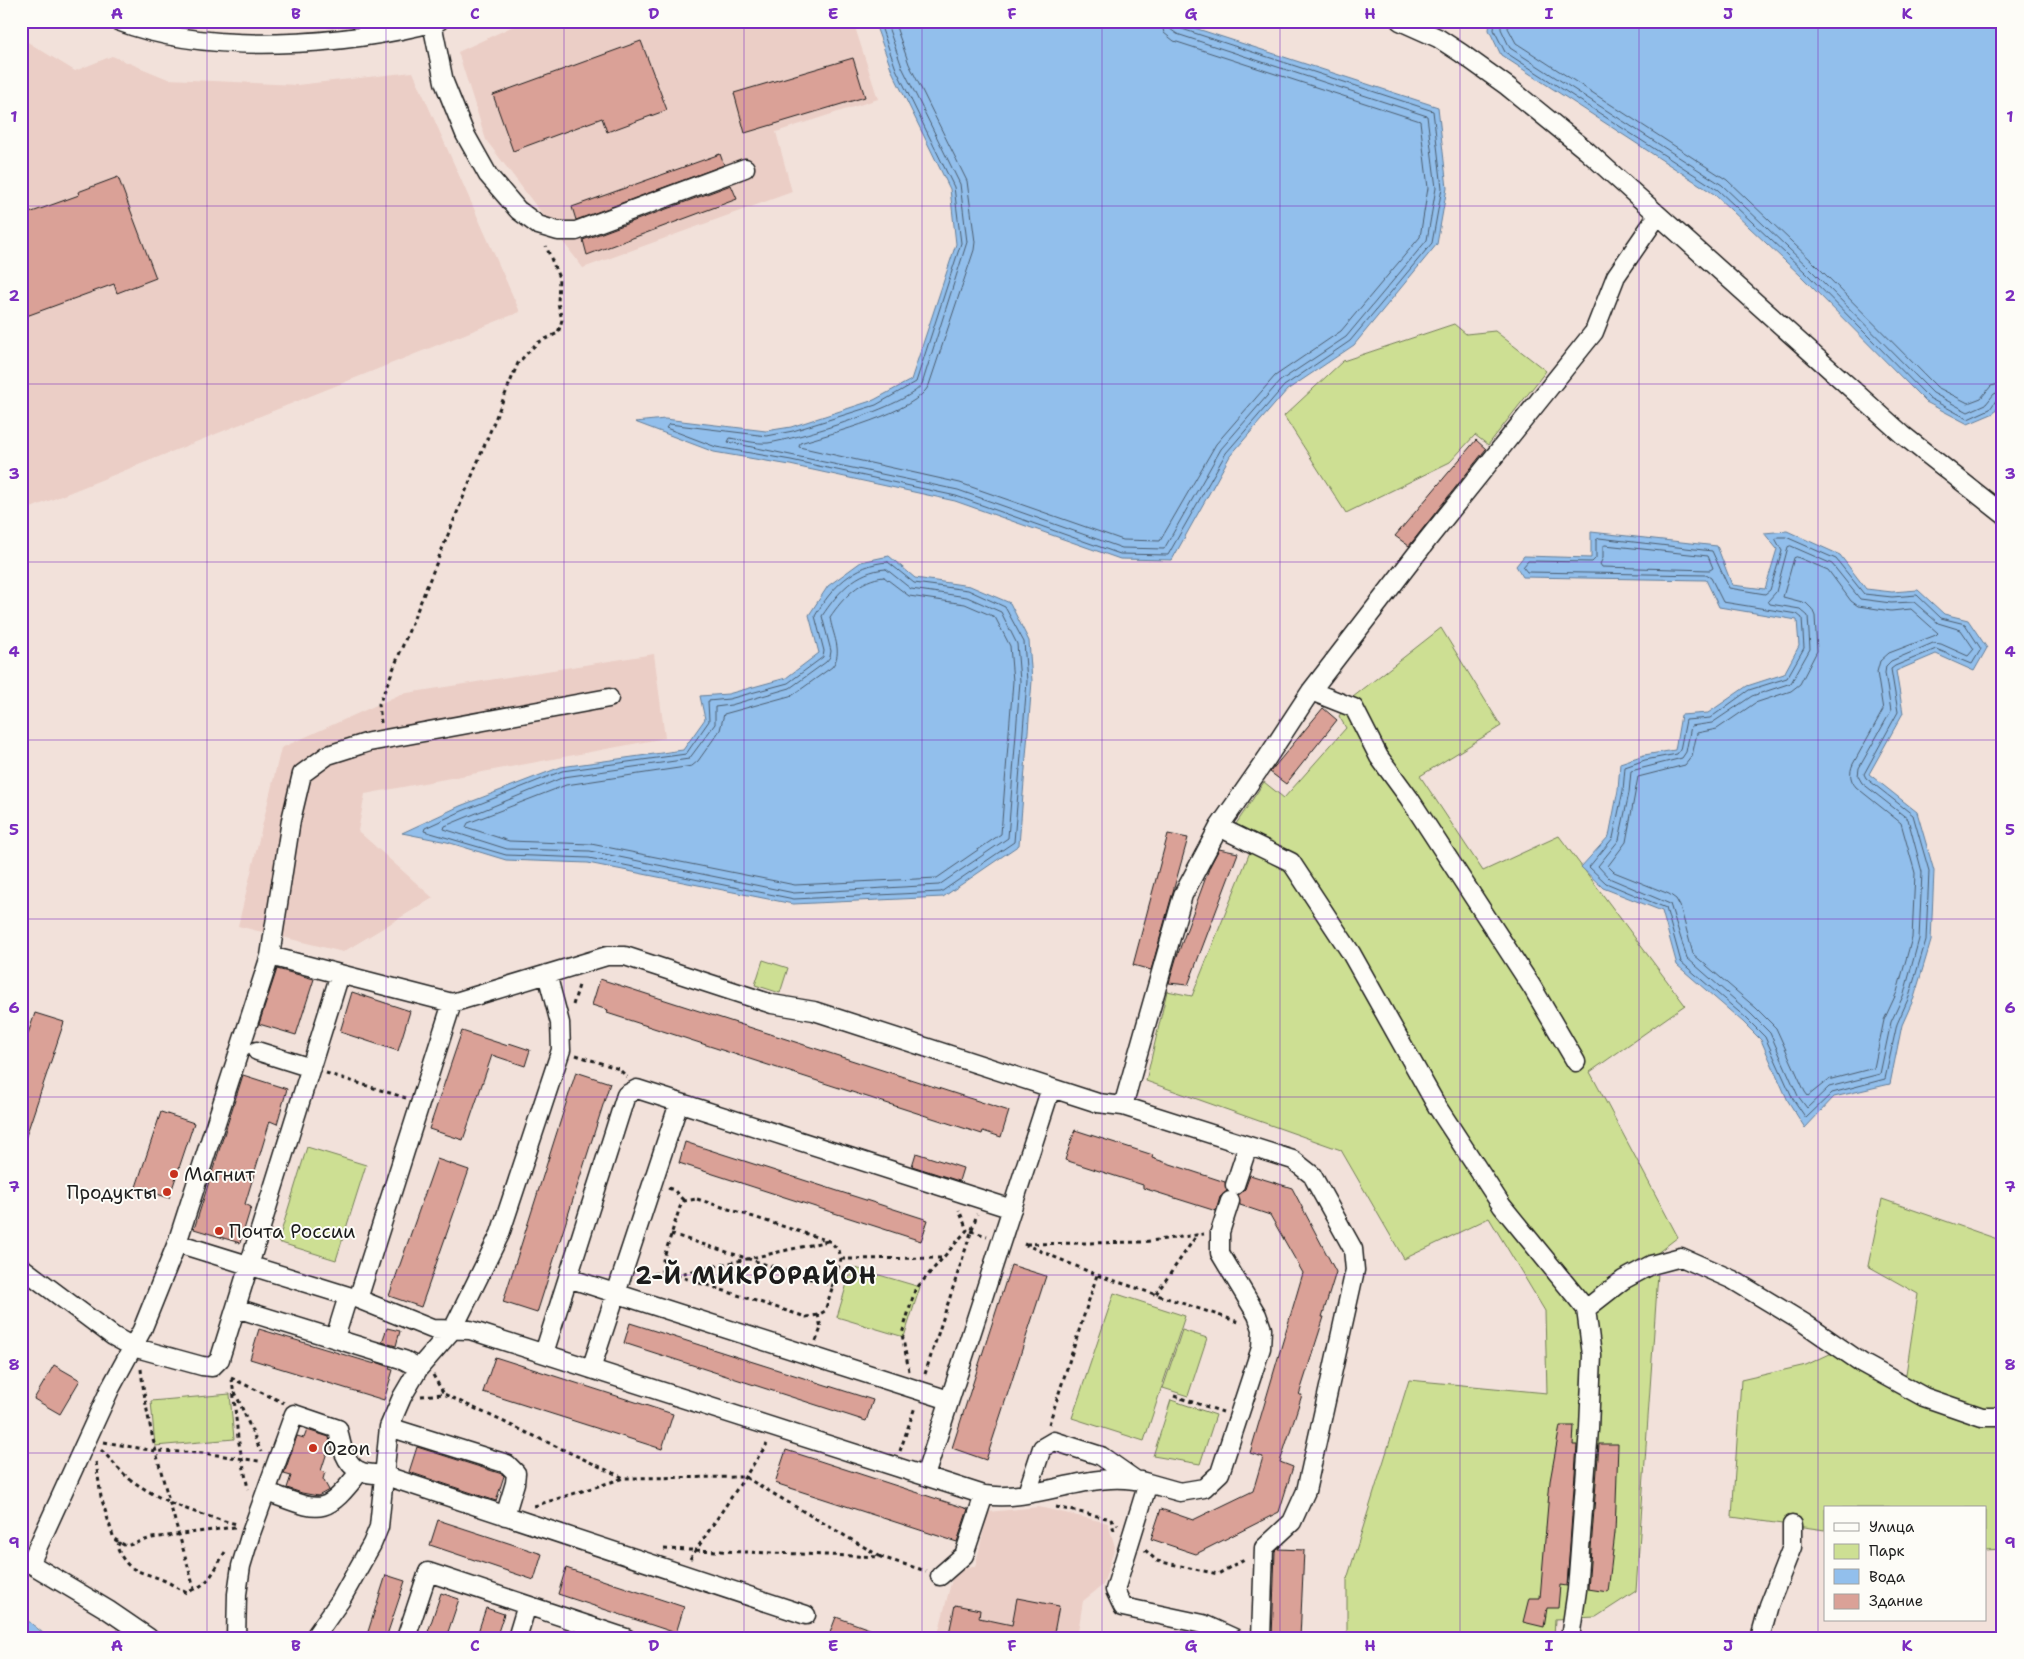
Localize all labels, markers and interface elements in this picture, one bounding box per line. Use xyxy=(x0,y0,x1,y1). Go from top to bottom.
text: A xyxy=(111,3,123,24)
text: B xyxy=(291,3,301,24)
text: C xyxy=(470,3,480,24)
text: D xyxy=(648,3,660,24)
text: E xyxy=(828,3,838,24)
text: F xyxy=(1007,3,1017,24)
text: G xyxy=(1185,3,1198,24)
text: H xyxy=(1364,3,1376,24)
text: I xyxy=(1545,3,1554,24)
text: J xyxy=(1723,3,1733,24)
text: K xyxy=(1902,3,1913,24)
text: 1 xyxy=(10,106,18,127)
text: 1 xyxy=(2006,106,2014,127)
text: 2 xyxy=(8,285,20,306)
text: 2 xyxy=(2004,285,2016,306)
text: 3 xyxy=(8,463,20,484)
text: 3 xyxy=(2004,463,2016,484)
text: 4 xyxy=(8,641,20,662)
text: 4 xyxy=(2004,641,2016,662)
text: 5 xyxy=(9,819,19,840)
text: 5 xyxy=(2005,819,2015,840)
text: 6 xyxy=(8,997,20,1018)
text: 6 xyxy=(2004,997,2016,1018)
place label: Магнит xyxy=(184,1162,255,1187)
marker: Магнит xyxy=(168,1168,180,1180)
text: 7 xyxy=(8,1176,20,1197)
text: 7 xyxy=(2004,1176,2016,1197)
place label: Продукты xyxy=(67,1180,157,1205)
marker: Продукты xyxy=(161,1186,173,1198)
place label: Почта России xyxy=(229,1219,355,1244)
marker: Почта России xyxy=(213,1225,225,1237)
district label: 2-Й МИКРОРАЙОН xyxy=(635,1259,877,1292)
text: 8 xyxy=(8,1354,20,1375)
text: 8 xyxy=(2004,1354,2016,1375)
place label: Ozon xyxy=(323,1436,370,1461)
marker: Ozon xyxy=(307,1442,319,1454)
legend xyxy=(1824,1506,1986,1622)
text: Улица xyxy=(1869,1517,1915,1537)
text: 9 xyxy=(8,1532,20,1553)
text: 9 xyxy=(2004,1532,2016,1553)
text: Парк xyxy=(1869,1541,1905,1561)
text: Вода xyxy=(1869,1567,1906,1587)
text: Здание xyxy=(1869,1591,1923,1611)
text: A xyxy=(111,1635,123,1656)
text: B xyxy=(291,1635,301,1656)
text: C xyxy=(470,1635,480,1656)
text: D xyxy=(648,1635,660,1656)
text: E xyxy=(828,1635,838,1656)
text: F xyxy=(1007,1635,1017,1656)
text: G xyxy=(1185,1635,1198,1656)
text: H xyxy=(1364,1635,1376,1656)
text: I xyxy=(1545,1635,1554,1656)
text: J xyxy=(1723,1635,1733,1656)
text: K xyxy=(1902,1635,1913,1656)

